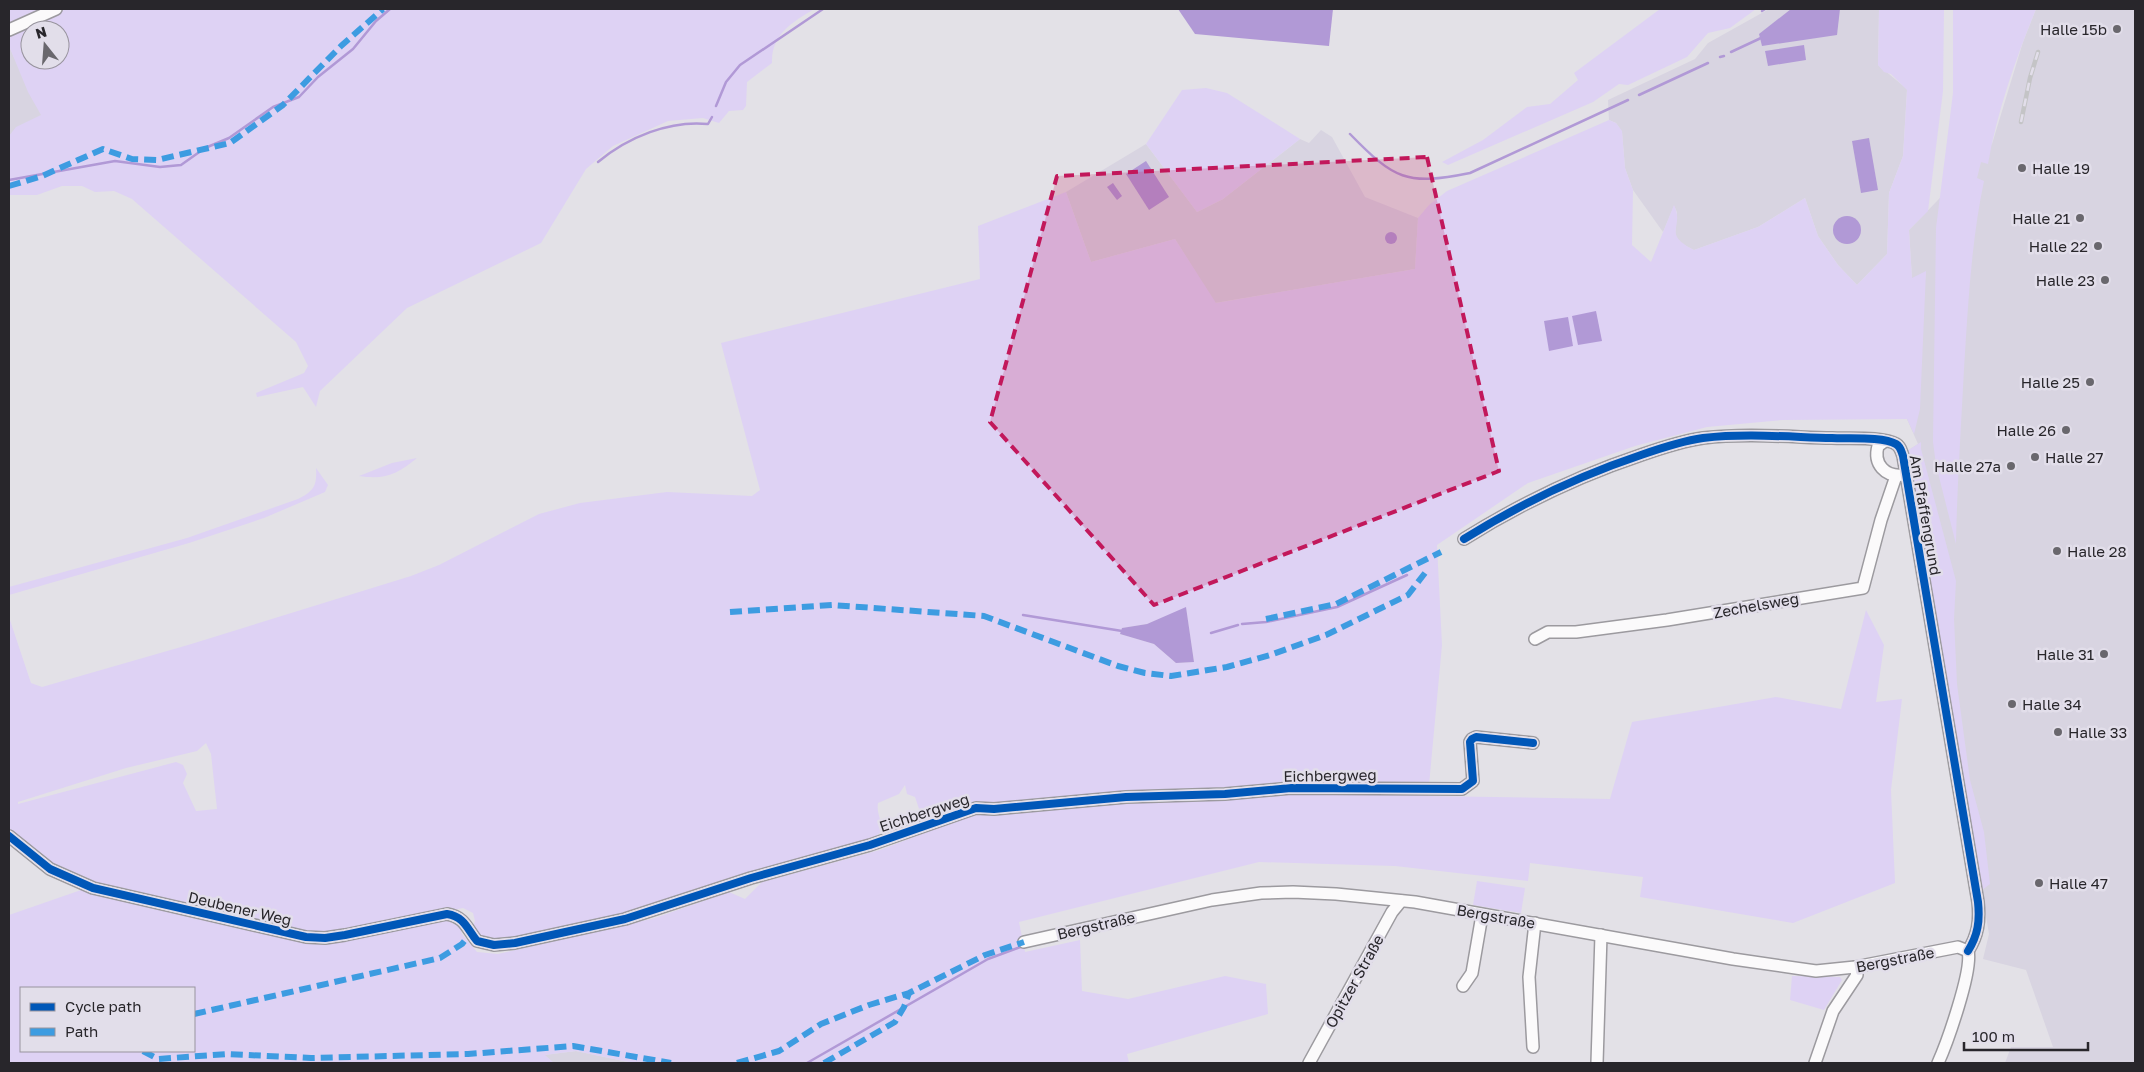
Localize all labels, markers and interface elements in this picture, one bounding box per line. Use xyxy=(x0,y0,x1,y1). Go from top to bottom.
north arrow xyxy=(20,20,70,70)
place label: Halle 15b xyxy=(2040,20,2107,38)
text: N xyxy=(33,22,49,42)
marker: Halle 15b xyxy=(2111,23,2123,35)
place label: Halle 19 xyxy=(2032,159,2090,177)
marker: Halle 19 xyxy=(2016,162,2028,174)
place label: Halle 21 xyxy=(2012,209,2070,227)
marker: Halle 21 xyxy=(2074,212,2086,224)
place label: Halle 22 xyxy=(2029,237,2088,255)
marker: Halle 22 xyxy=(2092,240,2104,252)
place label: Halle 23 xyxy=(2036,271,2095,289)
marker: Halle 23 xyxy=(2099,274,2111,286)
place label: Halle 25 xyxy=(2021,373,2080,391)
marker: Halle 25 xyxy=(2084,376,2096,388)
place label: Halle 26 xyxy=(1996,421,2056,439)
marker: Halle 26 xyxy=(2060,424,2072,436)
place label: Halle 27 xyxy=(2045,448,2103,466)
marker: Halle 27 xyxy=(2029,451,2041,463)
street label: Am Pfaffengrund xyxy=(1907,453,1945,577)
place label: Halle 27a xyxy=(1934,457,2001,475)
marker: Halle 27a xyxy=(2005,460,2017,472)
place label: Halle 28 xyxy=(2067,542,2127,560)
marker: Halle 28 xyxy=(2051,545,2063,557)
street label: Zechelsweg xyxy=(1712,589,1800,621)
place label: Halle 31 xyxy=(2036,645,2094,663)
marker: Halle 31 xyxy=(2098,648,2110,660)
place label: Halle 34 xyxy=(2022,695,2082,713)
marker: Halle 34 xyxy=(2006,698,2018,710)
place label: Halle 33 xyxy=(2068,723,2127,741)
marker: Halle 33 xyxy=(2052,726,2064,738)
street label: Eichbergweg xyxy=(1283,765,1377,785)
street label: Eichbergweg xyxy=(877,789,971,835)
place label: Halle 47 xyxy=(2049,874,2108,892)
marker: Halle 47 xyxy=(2033,877,2045,889)
street label: Deubener Weg xyxy=(187,887,293,929)
street label: Bergstraße xyxy=(1455,900,1537,932)
street label: Bergstraße xyxy=(1055,907,1137,943)
street label: Opitzer Straße xyxy=(1321,931,1387,1031)
street label: Bergstraße xyxy=(1854,943,1936,975)
legend xyxy=(20,987,195,1052)
text: Cycle path xyxy=(65,997,141,1015)
scale bar xyxy=(1964,1020,2088,1052)
text: Path xyxy=(65,1022,98,1040)
text: 100 m xyxy=(1972,1027,2015,1045)

